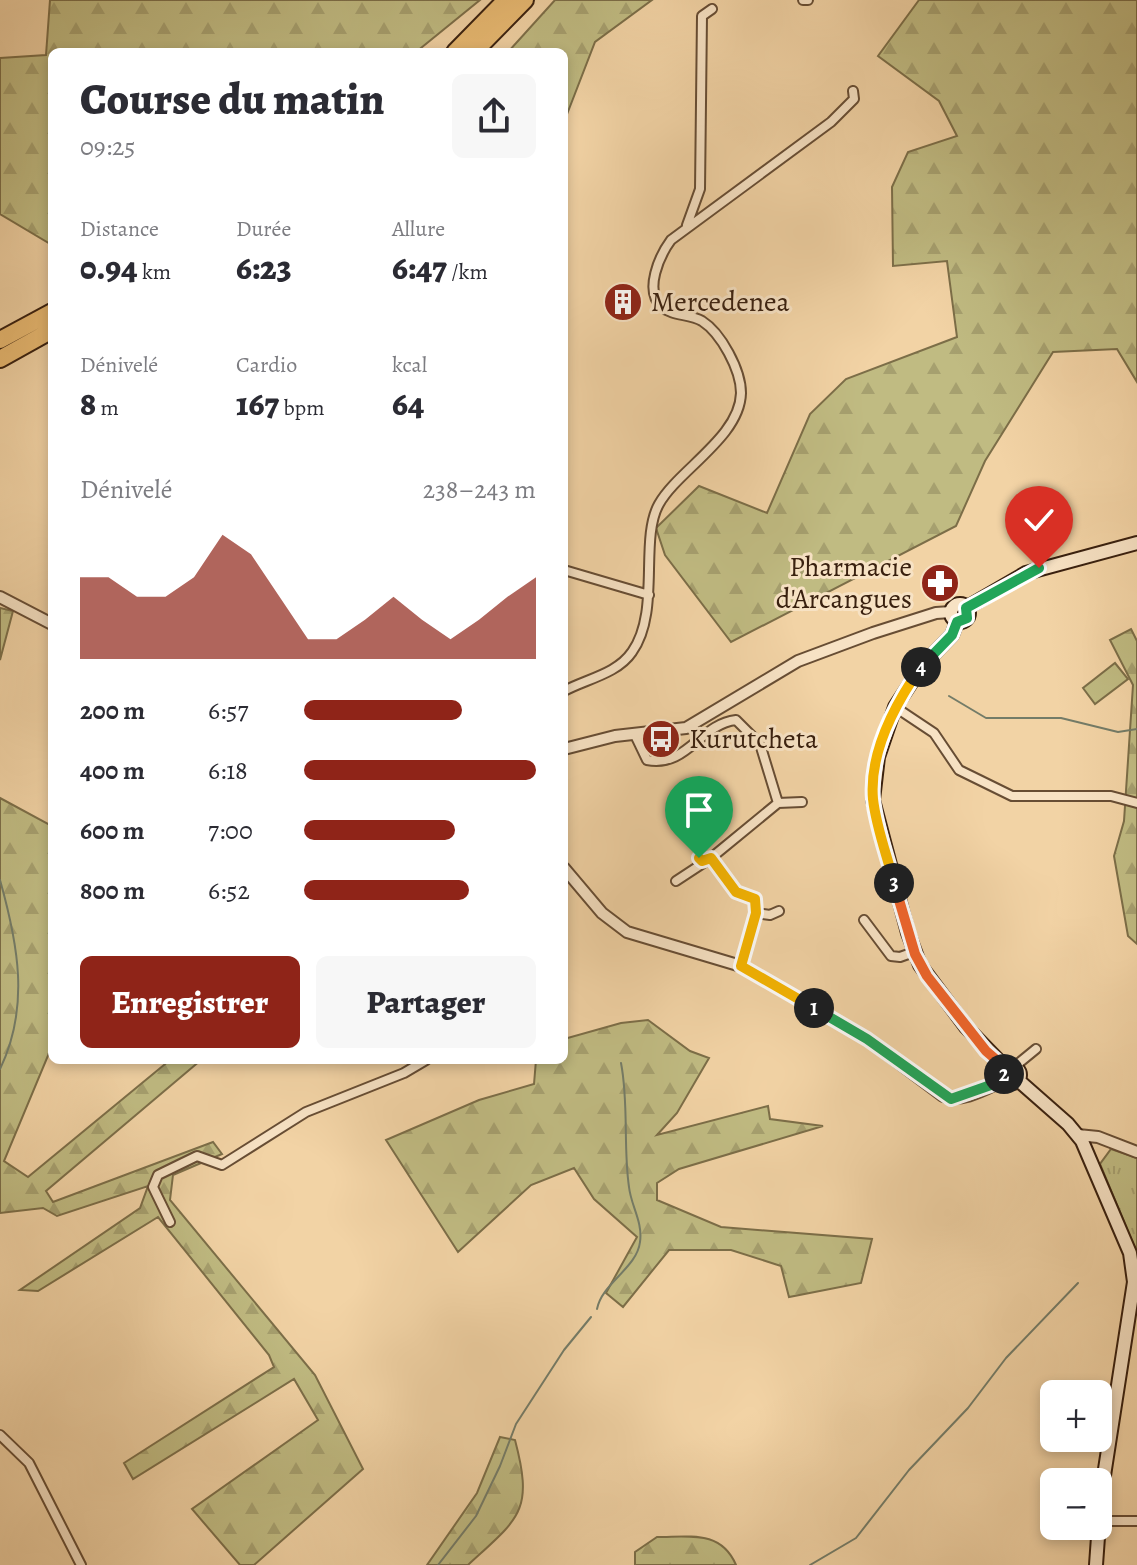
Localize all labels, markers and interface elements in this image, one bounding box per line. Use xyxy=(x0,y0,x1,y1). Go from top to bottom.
text: Course du matin xyxy=(80,69,384,129)
button: share xyxy=(452,74,536,158)
text: 09:25 xyxy=(80,129,135,164)
text: Distance xyxy=(80,214,159,244)
text: Durée xyxy=(236,214,291,244)
text: Allure xyxy=(392,214,445,244)
text: 0.94 xyxy=(80,244,138,291)
text: 6:23 xyxy=(236,244,292,291)
text: 6:47 xyxy=(392,244,447,291)
text: km xyxy=(138,257,171,287)
text: /km xyxy=(447,257,488,287)
building icon: Mercedenea xyxy=(602,281,644,323)
place label: Mercedenea xyxy=(651,283,790,321)
text: Dénivelé xyxy=(80,350,158,380)
text: Cardio xyxy=(236,350,297,380)
text: kcal xyxy=(392,350,427,380)
text: 8 xyxy=(80,380,96,427)
text: 167 xyxy=(236,380,279,427)
text: 64 xyxy=(392,380,424,427)
text: m xyxy=(96,393,119,423)
text: bpm xyxy=(279,393,325,423)
text: Dénivelé xyxy=(80,472,172,507)
text: 238–243 m xyxy=(423,472,536,507)
pin xyxy=(1005,486,1073,568)
icon: check xyxy=(1017,498,1061,542)
place label: Pharmacie d'Arcangues xyxy=(776,548,912,618)
pharmacy icon: Pharmacie d'Arcangues xyxy=(919,562,961,604)
pin: 4 xyxy=(901,647,941,687)
text: 4 xyxy=(916,652,926,682)
text: 200 m xyxy=(80,693,145,728)
text: 6:57 xyxy=(208,693,248,728)
bus stop icon: Kurutcheta xyxy=(640,718,682,760)
place label: Kurutcheta xyxy=(689,720,818,758)
text: 400 m xyxy=(80,753,145,788)
text: 6:18 xyxy=(208,753,248,788)
pin xyxy=(665,776,733,858)
icon: arrive xyxy=(677,788,721,832)
text: 600 m xyxy=(80,813,145,848)
text: 7:00 xyxy=(208,813,253,848)
pin: 3 xyxy=(874,863,914,903)
text: 3 xyxy=(889,868,899,898)
text: 800 m xyxy=(80,873,145,908)
text: 6:52 xyxy=(208,873,250,908)
button: Enregistrer xyxy=(80,956,300,1048)
button: Partager xyxy=(316,956,536,1048)
pin: 1 xyxy=(794,988,834,1028)
text: 1 xyxy=(810,993,818,1023)
pin: 2 xyxy=(984,1054,1024,1094)
text: 2 xyxy=(999,1059,1009,1089)
map controls xyxy=(1040,1380,1112,1540)
button: + xyxy=(1040,1380,1112,1452)
button: − xyxy=(1040,1468,1112,1540)

